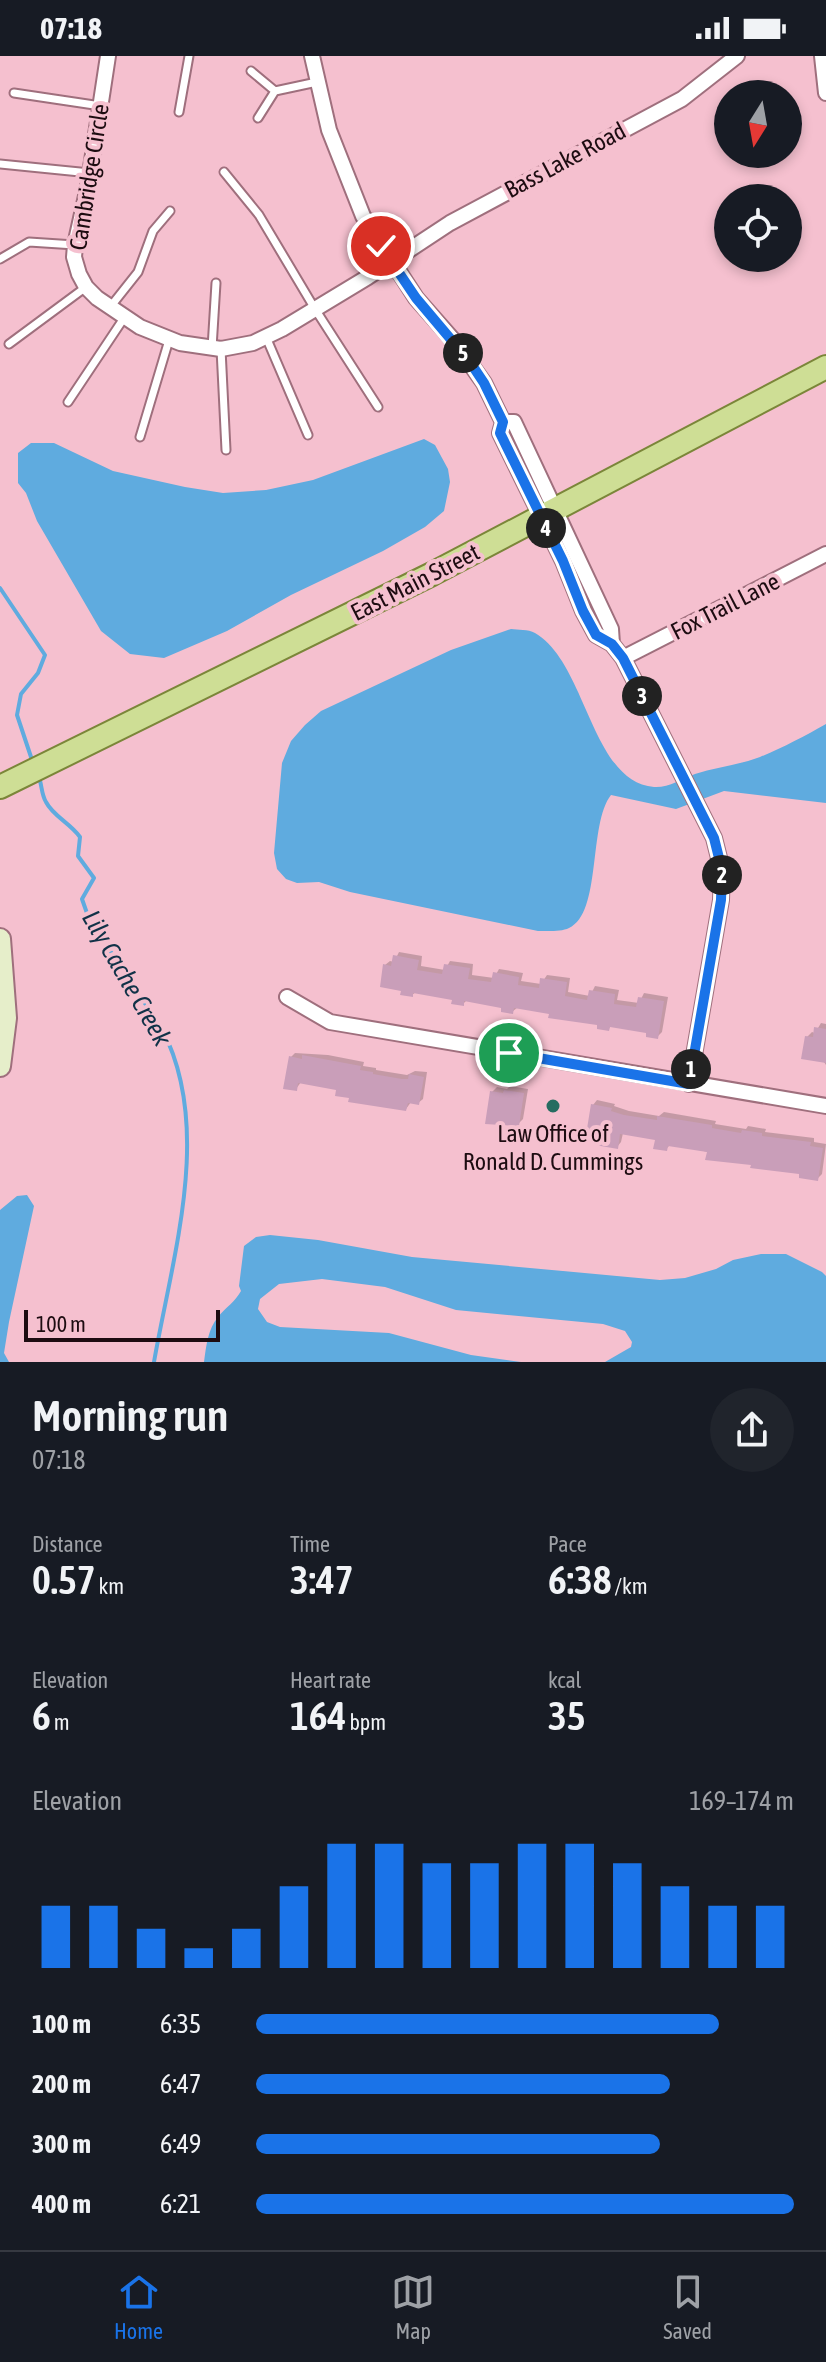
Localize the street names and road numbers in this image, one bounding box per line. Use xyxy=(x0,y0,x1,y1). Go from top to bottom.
street label: Cambridge Circle xyxy=(64,102,114,252)
street label: Bass Lake Road xyxy=(500,117,630,203)
street label: East Main Street xyxy=(346,538,484,626)
street label: Fox Trail Lane xyxy=(666,567,784,645)

